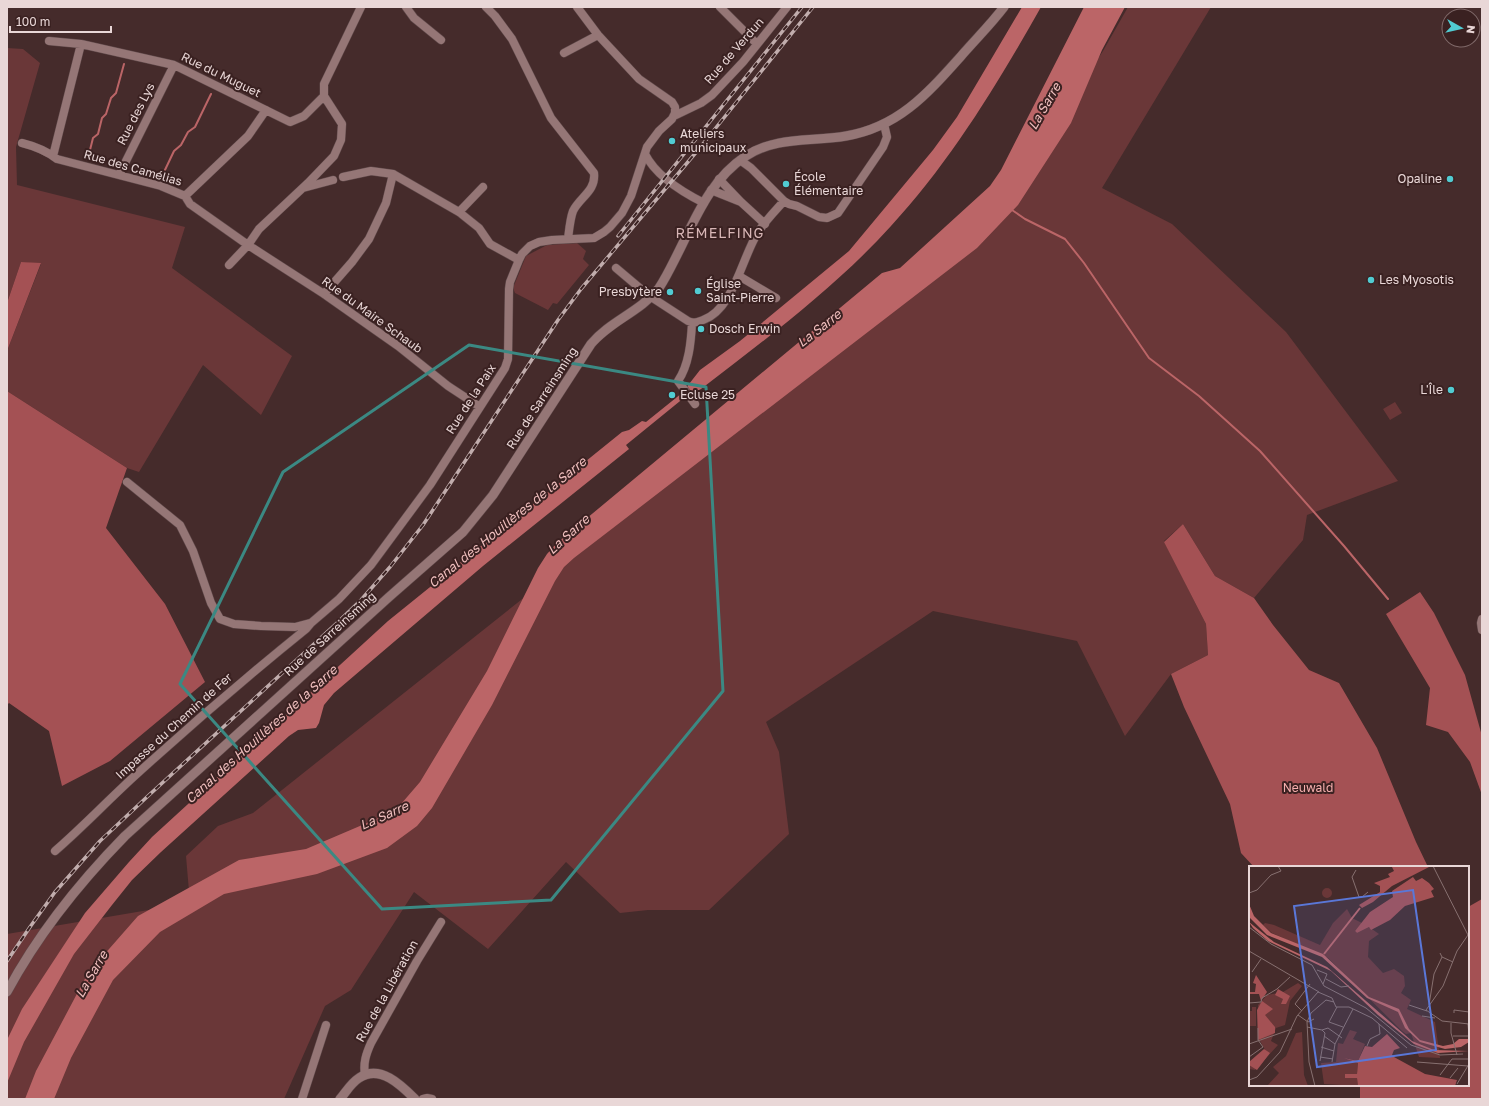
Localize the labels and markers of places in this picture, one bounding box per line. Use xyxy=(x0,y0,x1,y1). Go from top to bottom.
place label: Ateliers municipaux xyxy=(680,126,747,155)
marker: Ateliers municipaux xyxy=(667,136,677,146)
place label: École Élémentaire xyxy=(794,169,863,198)
place label: Opaline xyxy=(1398,171,1442,186)
marker: Opaline xyxy=(1445,174,1455,184)
marker: École Élémentaire xyxy=(781,179,791,189)
place label: Les Myosotis xyxy=(1379,272,1454,287)
marker: Les Myosotis xyxy=(1366,275,1376,285)
place label: Église Saint-Pierre xyxy=(706,276,774,305)
place label: Presbytère xyxy=(599,284,662,299)
marker: Église Saint-Pierre xyxy=(693,286,703,296)
marker: Presbytère xyxy=(665,287,675,297)
place label: Dosch Erwin xyxy=(709,321,780,336)
marker: Dosch Erwin xyxy=(696,324,706,334)
place label: L'Île xyxy=(1420,382,1443,397)
marker: L'Île xyxy=(1446,385,1456,395)
place label: Ecluse 25 xyxy=(680,387,735,402)
marker: Ecluse 25 xyxy=(667,390,677,400)

